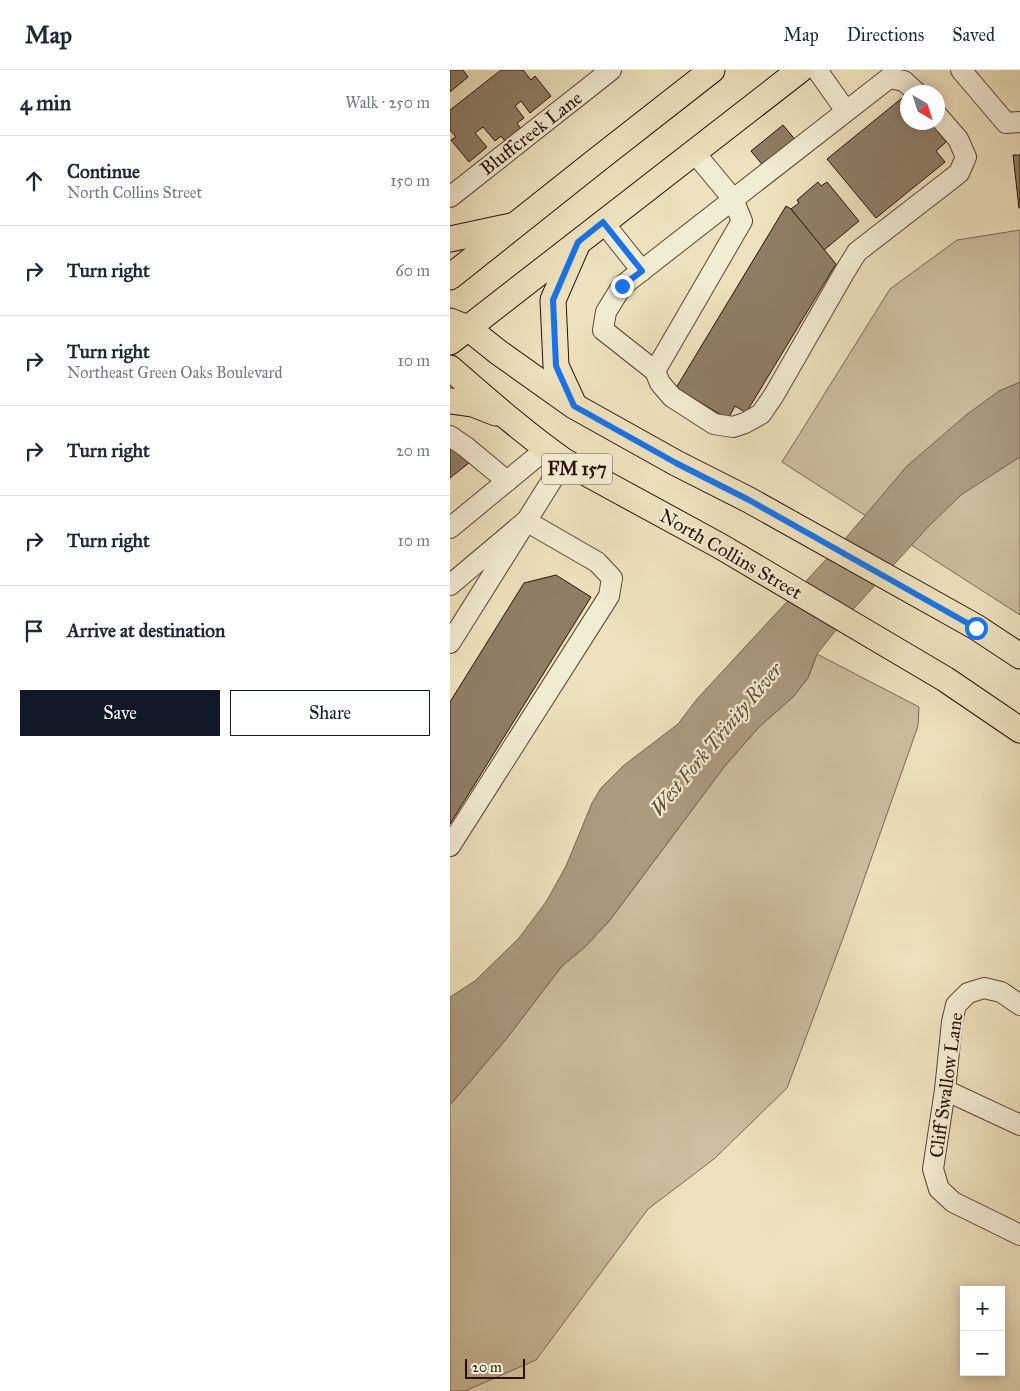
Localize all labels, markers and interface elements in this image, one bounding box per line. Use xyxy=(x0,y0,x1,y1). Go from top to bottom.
text: Map xyxy=(25,20,72,50)
text: Map xyxy=(783,24,819,46)
text: Directions xyxy=(847,24,924,46)
text: Saved xyxy=(952,24,995,46)
north arrow xyxy=(900,85,945,130)
street label: Bluffcreek Lane xyxy=(475,86,587,180)
text: 4 min xyxy=(20,90,71,116)
text: Walk · 250 m xyxy=(345,93,430,112)
text: Continue xyxy=(67,160,140,183)
icon: ahead xyxy=(20,167,48,195)
text: 150 m xyxy=(390,171,430,190)
text: North Collins Street xyxy=(67,183,202,202)
icon: right xyxy=(20,257,48,285)
text: Turn right xyxy=(67,259,150,282)
text: 60 m xyxy=(396,261,430,280)
route end xyxy=(611,275,634,298)
text: Turn right xyxy=(67,340,150,363)
icon: right xyxy=(20,347,48,375)
text: 10 m xyxy=(398,351,430,370)
text: Northeast Green Oaks Boulevard xyxy=(67,363,283,382)
icon: right xyxy=(20,437,48,465)
text: Turn right xyxy=(67,439,150,462)
text: 20 m xyxy=(396,441,430,460)
road number: FM 157 xyxy=(542,454,612,484)
street label: North Collins Street xyxy=(656,504,806,604)
icon: right xyxy=(20,527,48,555)
text: Turn right xyxy=(67,529,150,552)
text: 10 m xyxy=(398,531,430,550)
icon: arrive xyxy=(20,617,48,645)
route start xyxy=(965,617,988,640)
text: Arrive at destination xyxy=(67,619,225,642)
water label: West Fork Trinity River xyxy=(645,656,788,820)
button: Save xyxy=(20,690,220,736)
button: Share xyxy=(230,690,430,736)
street label: Cliff Swallow Lane xyxy=(924,1011,968,1159)
map controls xyxy=(960,1286,1005,1376)
button: + xyxy=(960,1286,1005,1331)
button: − xyxy=(960,1331,1005,1376)
scale bar xyxy=(465,1356,525,1379)
text: 20 m xyxy=(472,1359,502,1376)

